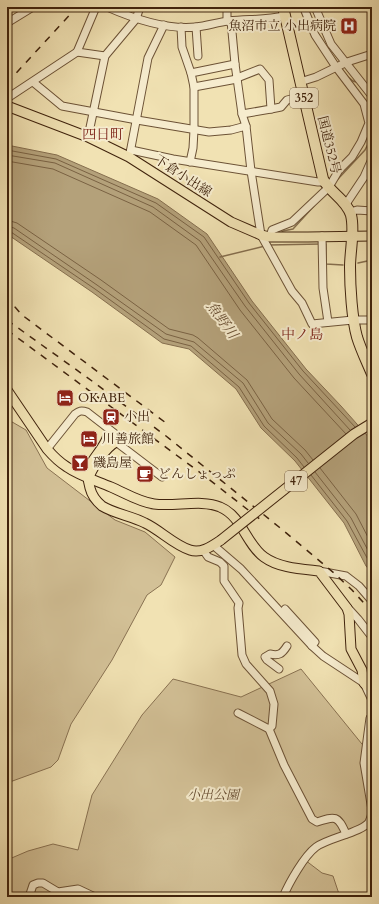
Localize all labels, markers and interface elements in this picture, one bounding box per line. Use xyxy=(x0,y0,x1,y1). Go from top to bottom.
hospital icon: 魚沼市立 小出病院 xyxy=(339,16,359,36)
place label: 魚沼市立 小出病院 xyxy=(229,17,336,35)
road number: 352 xyxy=(290,88,318,108)
street label: 国道352号 xyxy=(313,114,345,176)
district label: 四日町 xyxy=(82,125,124,144)
street label: 下倉小出線 xyxy=(151,151,215,201)
water label: 魚野川 xyxy=(202,297,243,344)
district label: 中ノ島 xyxy=(281,325,323,344)
hotel icon: OKABE xyxy=(55,388,75,408)
place label: OKABE xyxy=(78,389,125,407)
station icon: 小出 xyxy=(101,407,121,427)
place label: 小出 xyxy=(124,408,150,426)
hotel icon: 川善旅館 xyxy=(79,429,99,449)
place label: 川善旅館 xyxy=(102,430,154,448)
bar icon: 磯島屋 xyxy=(70,453,90,473)
place label: 磯島屋 xyxy=(93,454,132,472)
cafe icon: どんしょっぷ xyxy=(135,464,155,484)
place label: どんしょっぷ xyxy=(158,465,236,483)
road number: 47 xyxy=(285,471,307,491)
park label: 小出公園 xyxy=(187,786,241,804)

